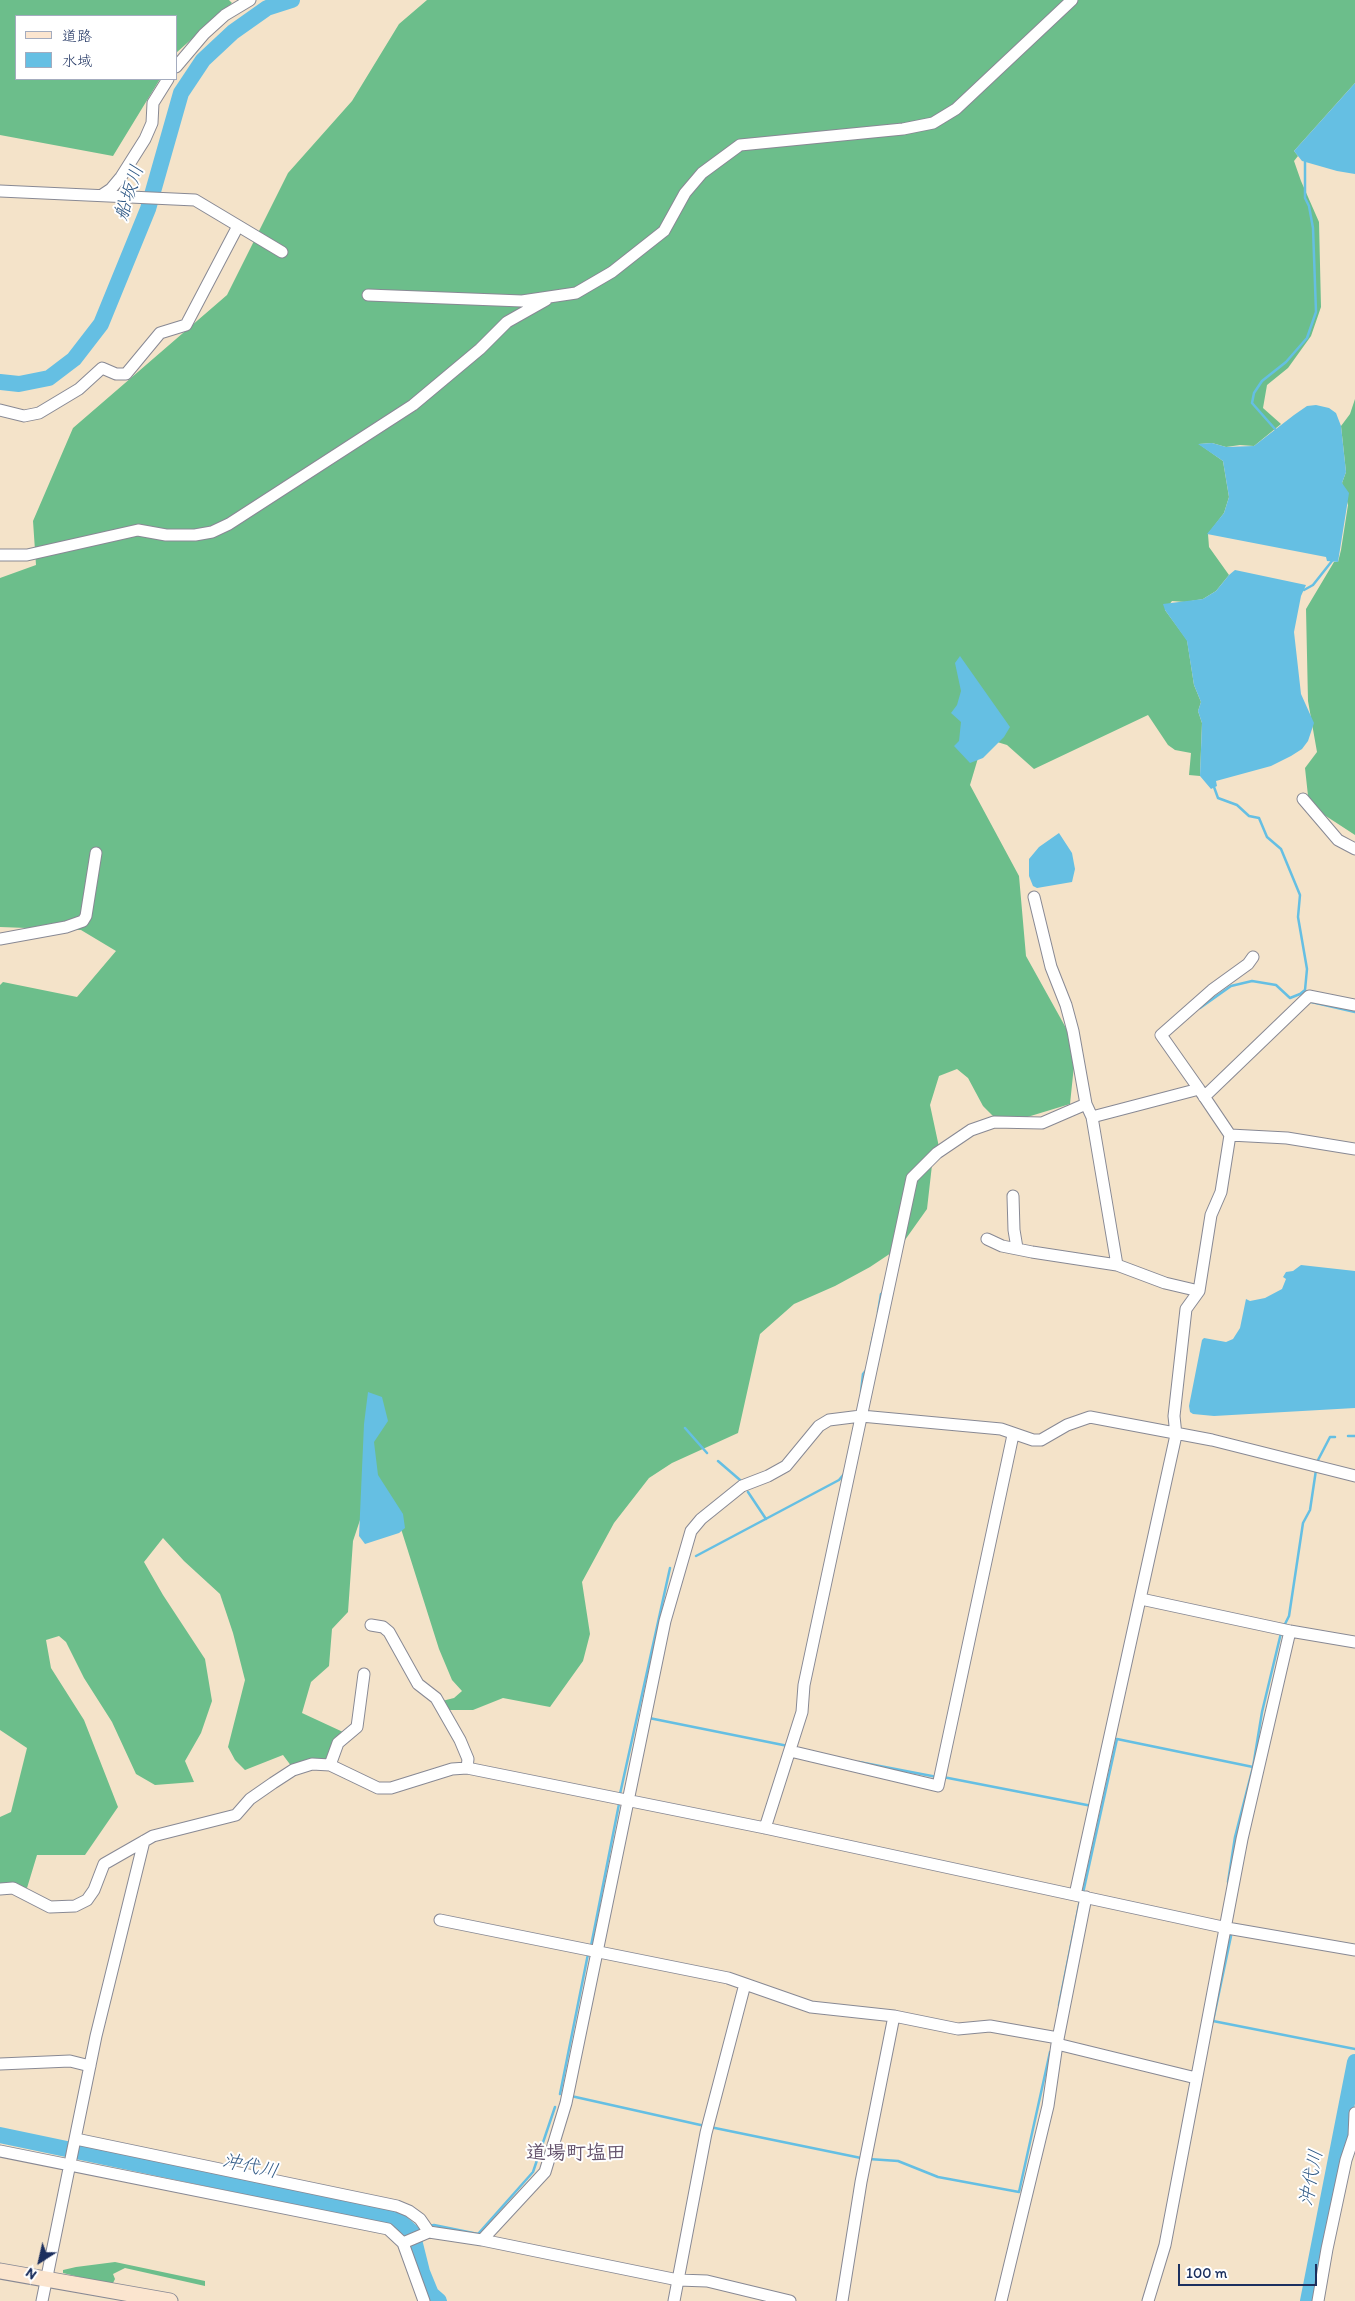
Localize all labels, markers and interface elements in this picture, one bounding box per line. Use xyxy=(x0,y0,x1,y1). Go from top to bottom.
legend xyxy=(15,15,178,80)
text: 道路 xyxy=(62,27,92,45)
text: 水域 xyxy=(62,52,92,70)
water label: 船坂川 xyxy=(110,162,150,224)
district label: 道場町塩田 xyxy=(526,2142,626,2166)
water label: 沖代川 xyxy=(1295,2148,1329,2208)
water label: 沖代川 xyxy=(220,2150,280,2184)
north arrow xyxy=(15,2236,65,2286)
scale bar xyxy=(1180,2254,1319,2286)
text: N xyxy=(22,2264,40,2283)
text: 100 m xyxy=(1186,2264,1227,2282)

